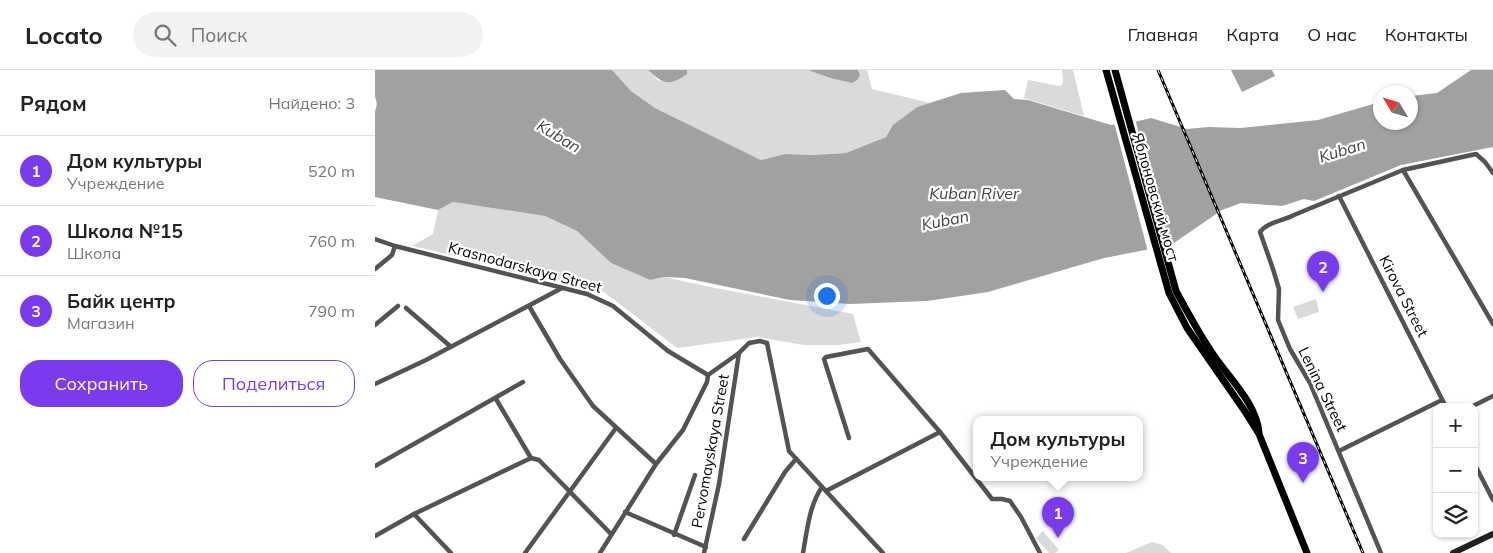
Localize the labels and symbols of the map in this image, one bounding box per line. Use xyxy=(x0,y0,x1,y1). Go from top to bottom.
north arrow xyxy=(1373,85,1418,130)
water label: Kuban xyxy=(533,115,585,157)
street label: Яблоновский мост xyxy=(1129,130,1184,264)
water label: Kuban xyxy=(1316,133,1368,167)
water label: Kuban River xyxy=(929,183,1020,203)
water label: Kuban xyxy=(920,206,970,234)
street label: Krasnodarskaya Street xyxy=(446,237,604,297)
pin: 2 xyxy=(1307,251,1339,292)
street label: Kirova Street xyxy=(1375,252,1433,340)
your location xyxy=(814,283,840,309)
street label: Lenina Street xyxy=(1294,344,1352,434)
street label: Pervomayskaya Street xyxy=(687,373,733,529)
pin: 3 xyxy=(1287,442,1319,483)
pin: 1 xyxy=(1042,497,1074,538)

